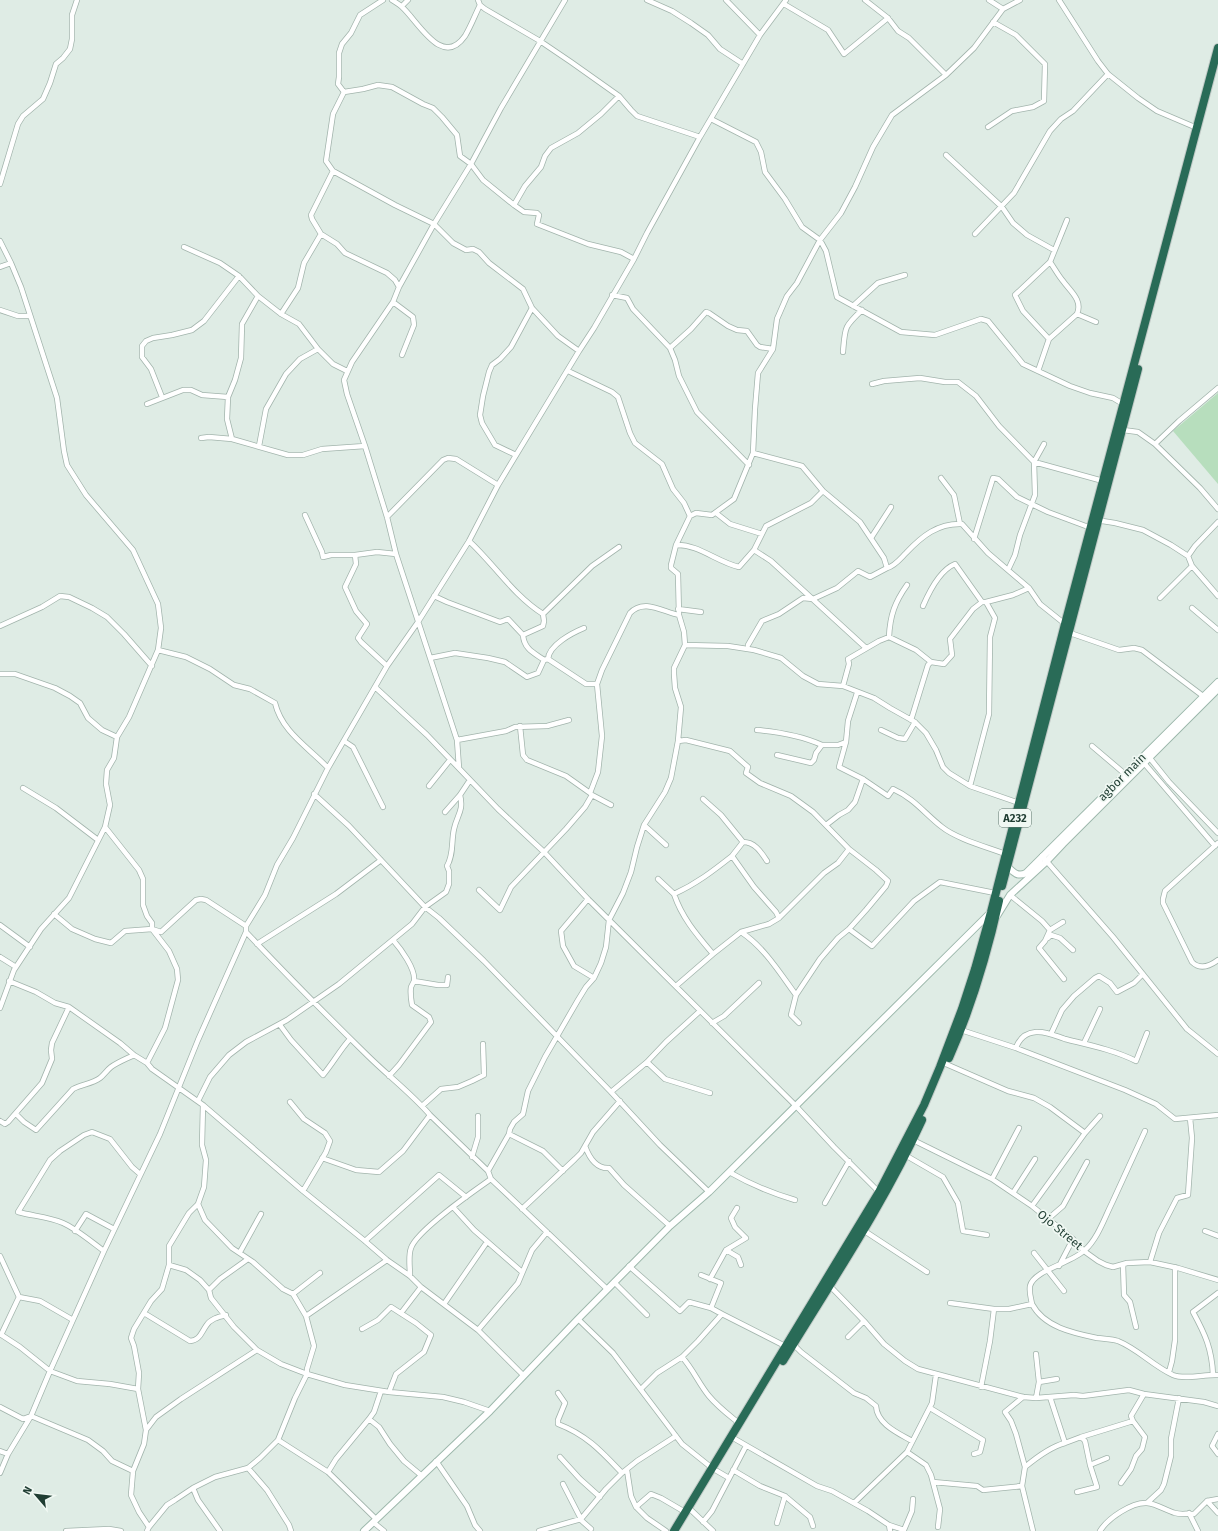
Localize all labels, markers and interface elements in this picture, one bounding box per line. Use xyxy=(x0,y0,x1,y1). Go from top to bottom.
street label: agbor main xyxy=(1095,750,1149,804)
road number: A232 xyxy=(999,809,1031,827)
street label: Ojo Street xyxy=(1035,1207,1086,1253)
north arrow xyxy=(16,1475,56,1515)
text: N xyxy=(20,1484,35,1497)

